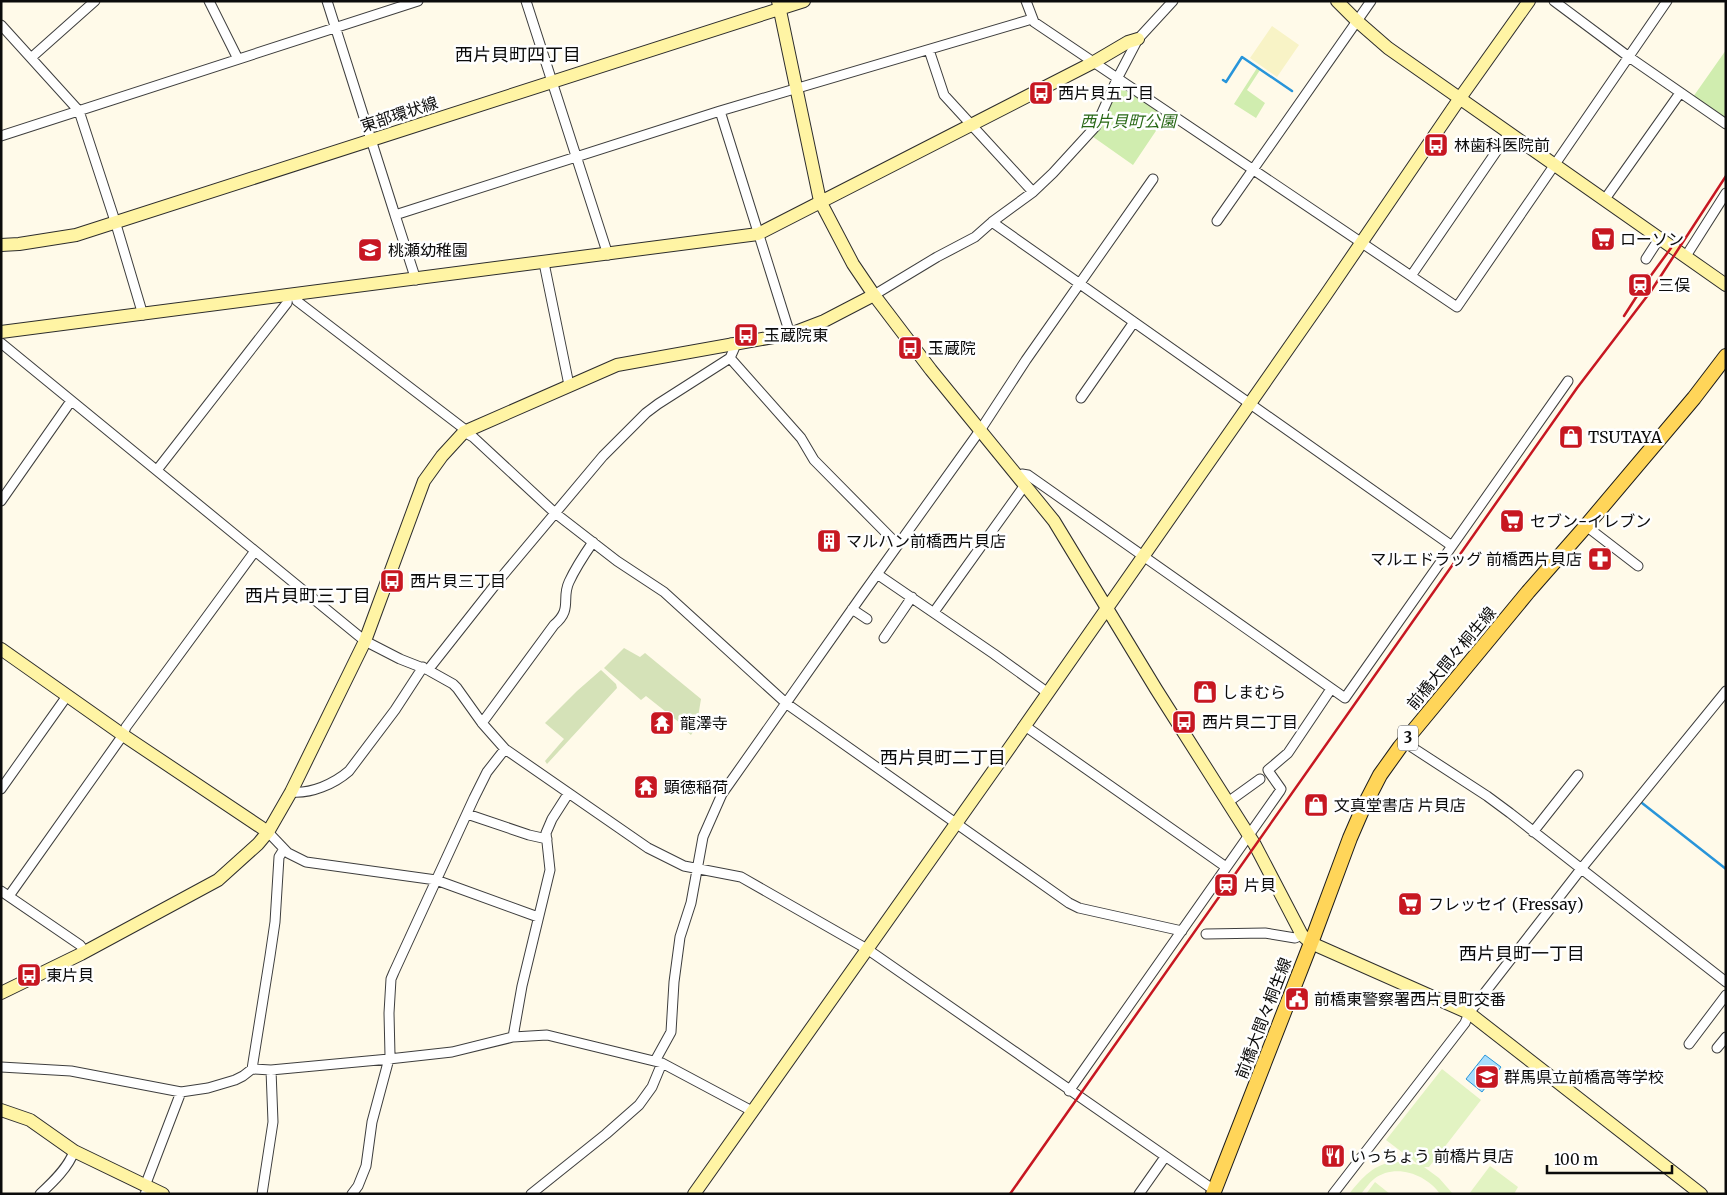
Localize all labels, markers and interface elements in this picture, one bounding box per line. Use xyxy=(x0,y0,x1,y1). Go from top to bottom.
district label: 西片貝町四丁目 xyxy=(455,43,581,66)
bus stop icon: 西片貝五丁目 xyxy=(1028,80,1054,106)
place label: 西片貝五丁目 xyxy=(1058,83,1154,103)
street label: 東部環状線 xyxy=(358,92,440,136)
park label: 西片貝町公園 xyxy=(1080,111,1178,131)
bus stop icon: 林歯科医院前 xyxy=(1423,132,1449,158)
place label: 林歯科医院前 xyxy=(1454,135,1550,155)
supermarket icon: ローソン xyxy=(1590,226,1616,252)
place label: ローソン xyxy=(1620,229,1684,249)
school or university icon: 桃瀬幼稚園 xyxy=(357,237,383,263)
place label: 桃瀬幼稚園 xyxy=(388,240,468,260)
station icon: 三俣 xyxy=(1627,272,1653,298)
place label: 三俣 xyxy=(1658,275,1690,295)
bus stop icon: 玉蔵院東 xyxy=(733,322,759,348)
place label: 玉蔵院東 xyxy=(764,325,828,345)
bus stop icon: 玉蔵院 xyxy=(897,335,923,361)
place label: 玉蔵院 xyxy=(928,338,976,358)
shop icon: TSUTAYA xyxy=(1558,424,1584,450)
place label: TSUTAYA xyxy=(1588,427,1663,447)
supermarket icon: セブン-イレブン xyxy=(1499,508,1525,534)
place label: セブン-イレブン xyxy=(1530,511,1651,531)
building icon: マルハン前橋西片貝店 xyxy=(816,528,842,554)
place label: マルハン前橋西片貝店 xyxy=(846,531,1006,551)
pharmacy icon: マルエドラッグ 前橋西片貝店 xyxy=(1587,546,1613,572)
place label: マルエドラッグ 前橋西片貝店 xyxy=(1370,549,1582,569)
bus stop icon: 西片貝三丁目 xyxy=(379,568,405,594)
place label: 西片貝三丁目 xyxy=(410,571,506,591)
district label: 西片貝町三丁目 xyxy=(245,584,371,607)
street label: 前橋大間々桐生線 xyxy=(1402,603,1500,713)
shop icon: しまむら xyxy=(1192,679,1218,705)
place label: しまむら xyxy=(1222,682,1286,702)
bus stop icon: 西片貝二丁目 xyxy=(1171,709,1197,735)
temple icon: 龍澤寺 xyxy=(649,710,675,736)
place label: 西片貝二丁目 xyxy=(1202,712,1298,732)
place label: 龍澤寺 xyxy=(680,713,728,733)
road number: 3 xyxy=(1398,726,1418,750)
district label: 西片貝町二丁目 xyxy=(880,746,1006,769)
temple icon: 顕徳稲荷 xyxy=(633,774,659,800)
place label: 顕徳稲荷 xyxy=(664,777,728,797)
shop icon: 文真堂書店 片貝店 xyxy=(1303,792,1329,818)
place label: 文真堂書店 片貝店 xyxy=(1334,795,1466,815)
station icon: 片貝 xyxy=(1213,872,1239,898)
place label: 片貝 xyxy=(1244,875,1276,895)
supermarket icon: フレッセイ (Fressay) xyxy=(1397,891,1423,917)
place label: フレッセイ (Fressay) xyxy=(1428,894,1584,914)
district label: 西片貝町一丁目 xyxy=(1459,942,1585,965)
street label: 前橋大間々桐生線 xyxy=(1231,955,1295,1081)
bus stop icon: 東片貝 xyxy=(16,962,42,988)
place label: 東片貝 xyxy=(46,965,94,985)
public building icon: 前橋東警察署西片貝町交番 xyxy=(1284,986,1310,1012)
place label: 前橋東警察署西片貝町交番 xyxy=(1314,989,1506,1009)
school or university icon: 群馬県立前橋高等学校 xyxy=(1474,1064,1500,1090)
place label: 群馬県立前橋高等学校 xyxy=(1504,1067,1664,1087)
scale bar xyxy=(1547,1142,1672,1174)
restaurant icon: いっちょう 前橋片貝店 xyxy=(1320,1143,1346,1169)
place label: いっちょう 前橋片貝店 xyxy=(1350,1146,1514,1166)
text: 100 m xyxy=(1554,1150,1598,1169)

